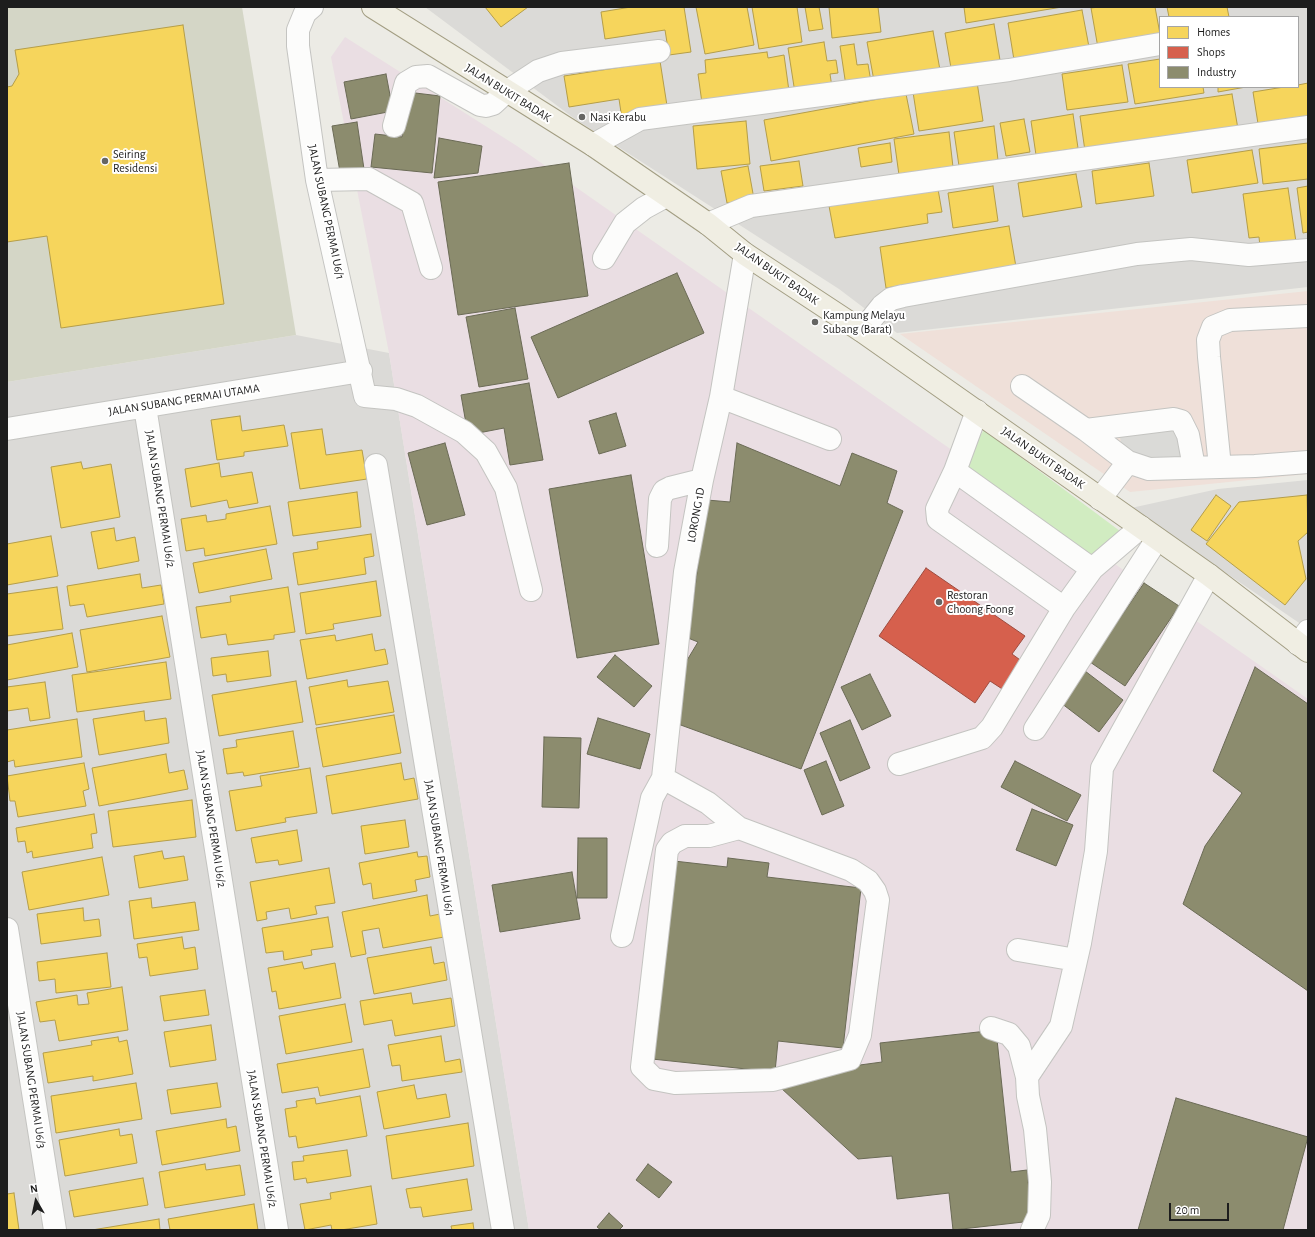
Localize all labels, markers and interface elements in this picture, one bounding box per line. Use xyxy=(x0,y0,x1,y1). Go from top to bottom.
legend xyxy=(1159,16,1299,88)
text: Homes xyxy=(1197,26,1230,38)
text: Shops xyxy=(1197,46,1225,58)
street label: JALAN BUKIT BADAK xyxy=(462,61,554,125)
text: Industry xyxy=(1197,66,1236,78)
place label: Nasi Kerabu xyxy=(590,110,646,124)
marker: Nasi Kerabu xyxy=(577,112,587,122)
street label: JALAN SUBANG PERMAI U6/1 xyxy=(305,143,347,281)
place label: Seiring Residensi xyxy=(113,147,157,175)
marker: Seiring Residensi xyxy=(100,156,110,166)
street label: JALAN BUKIT BADAK xyxy=(732,240,822,308)
place label: Kampung Melayu Subang (Barat) xyxy=(823,308,905,336)
marker: Kampung Melayu Subang (Barat) xyxy=(810,317,820,327)
street label: JALAN SUBANG PERMAI UTAMA xyxy=(107,381,261,419)
street label: JALAN BUKIT BADAK xyxy=(998,424,1088,492)
street label: JALAN SUBANG PERMAI U6/2 xyxy=(142,429,178,569)
street label: LORONG 1D xyxy=(684,486,708,544)
place label: Restoran Choong Foong xyxy=(947,588,1014,616)
marker: Restoran Choong Foong xyxy=(934,597,944,607)
street label: JALAN SUBANG PERMAI U6/2 xyxy=(193,749,229,889)
street label: JALAN SUBANG PERMAI U6/1 xyxy=(421,779,457,917)
street label: JALAN SUBANG PERMAI U6/3 xyxy=(13,1011,49,1149)
street label: JALAN SUBANG PERMAI U6/2 xyxy=(244,1069,280,1209)
north arrow xyxy=(16,1181,56,1221)
text: N xyxy=(29,1183,39,1195)
scale bar xyxy=(1171,1195,1231,1221)
text: 20 m xyxy=(1176,1204,1199,1216)

